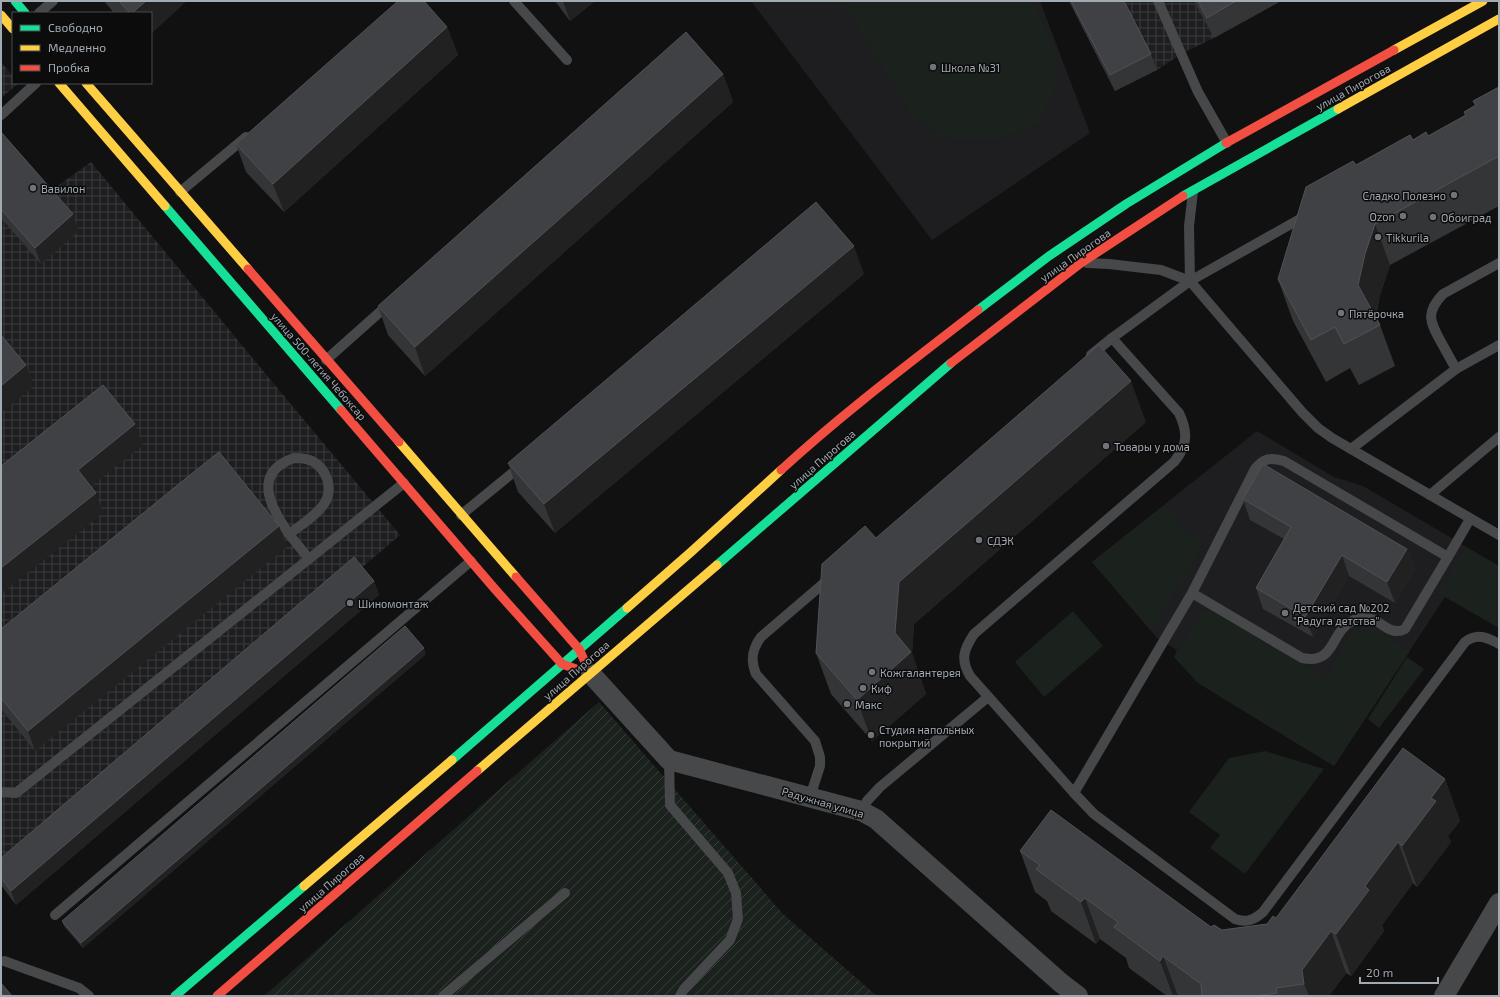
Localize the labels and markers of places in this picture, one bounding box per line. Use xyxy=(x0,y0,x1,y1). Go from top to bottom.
place label: Школа №31 xyxy=(941,61,1000,74)
marker: Школа №31 xyxy=(928,62,938,72)
place label: Вавилон xyxy=(41,182,85,195)
marker: Вавилон xyxy=(28,183,38,193)
place label: Сладко Полезно xyxy=(1363,189,1446,202)
marker: Сладко Полезно xyxy=(1449,190,1459,200)
place label: Ozon xyxy=(1369,210,1395,223)
marker: Ozon xyxy=(1398,211,1408,221)
place label: Обоиград xyxy=(1441,211,1492,224)
marker: Обоиград xyxy=(1428,212,1438,222)
place label: Tikkurila xyxy=(1386,231,1429,244)
marker: Tikkurila xyxy=(1373,232,1383,242)
place label: Пятёрочка xyxy=(1349,307,1404,320)
marker: Пятёрочка xyxy=(1336,308,1346,318)
place label: Товары у дома xyxy=(1114,440,1190,454)
marker: Товары у дома xyxy=(1101,441,1111,451)
place label: СДЭК xyxy=(987,534,1014,547)
marker: СДЭК xyxy=(974,535,984,545)
place label: Шиномонтаж xyxy=(358,597,429,610)
marker: Шиномонтаж xyxy=(345,598,355,608)
place label: Детский сад №202 "Радуга детства" xyxy=(1293,601,1389,628)
marker: Детский сад №202 "Радуга детства" xyxy=(1280,608,1290,618)
place label: Кожгалантерея xyxy=(880,666,961,679)
marker: Кожгалантерея xyxy=(867,667,877,677)
place label: Киф xyxy=(871,682,892,695)
marker: Киф xyxy=(858,683,868,693)
place label: Макс xyxy=(855,698,882,711)
marker: Макс xyxy=(842,699,852,709)
place label: Студия напольных покрытий xyxy=(879,723,975,749)
marker: Студия напольных покрытий xyxy=(866,730,876,740)

